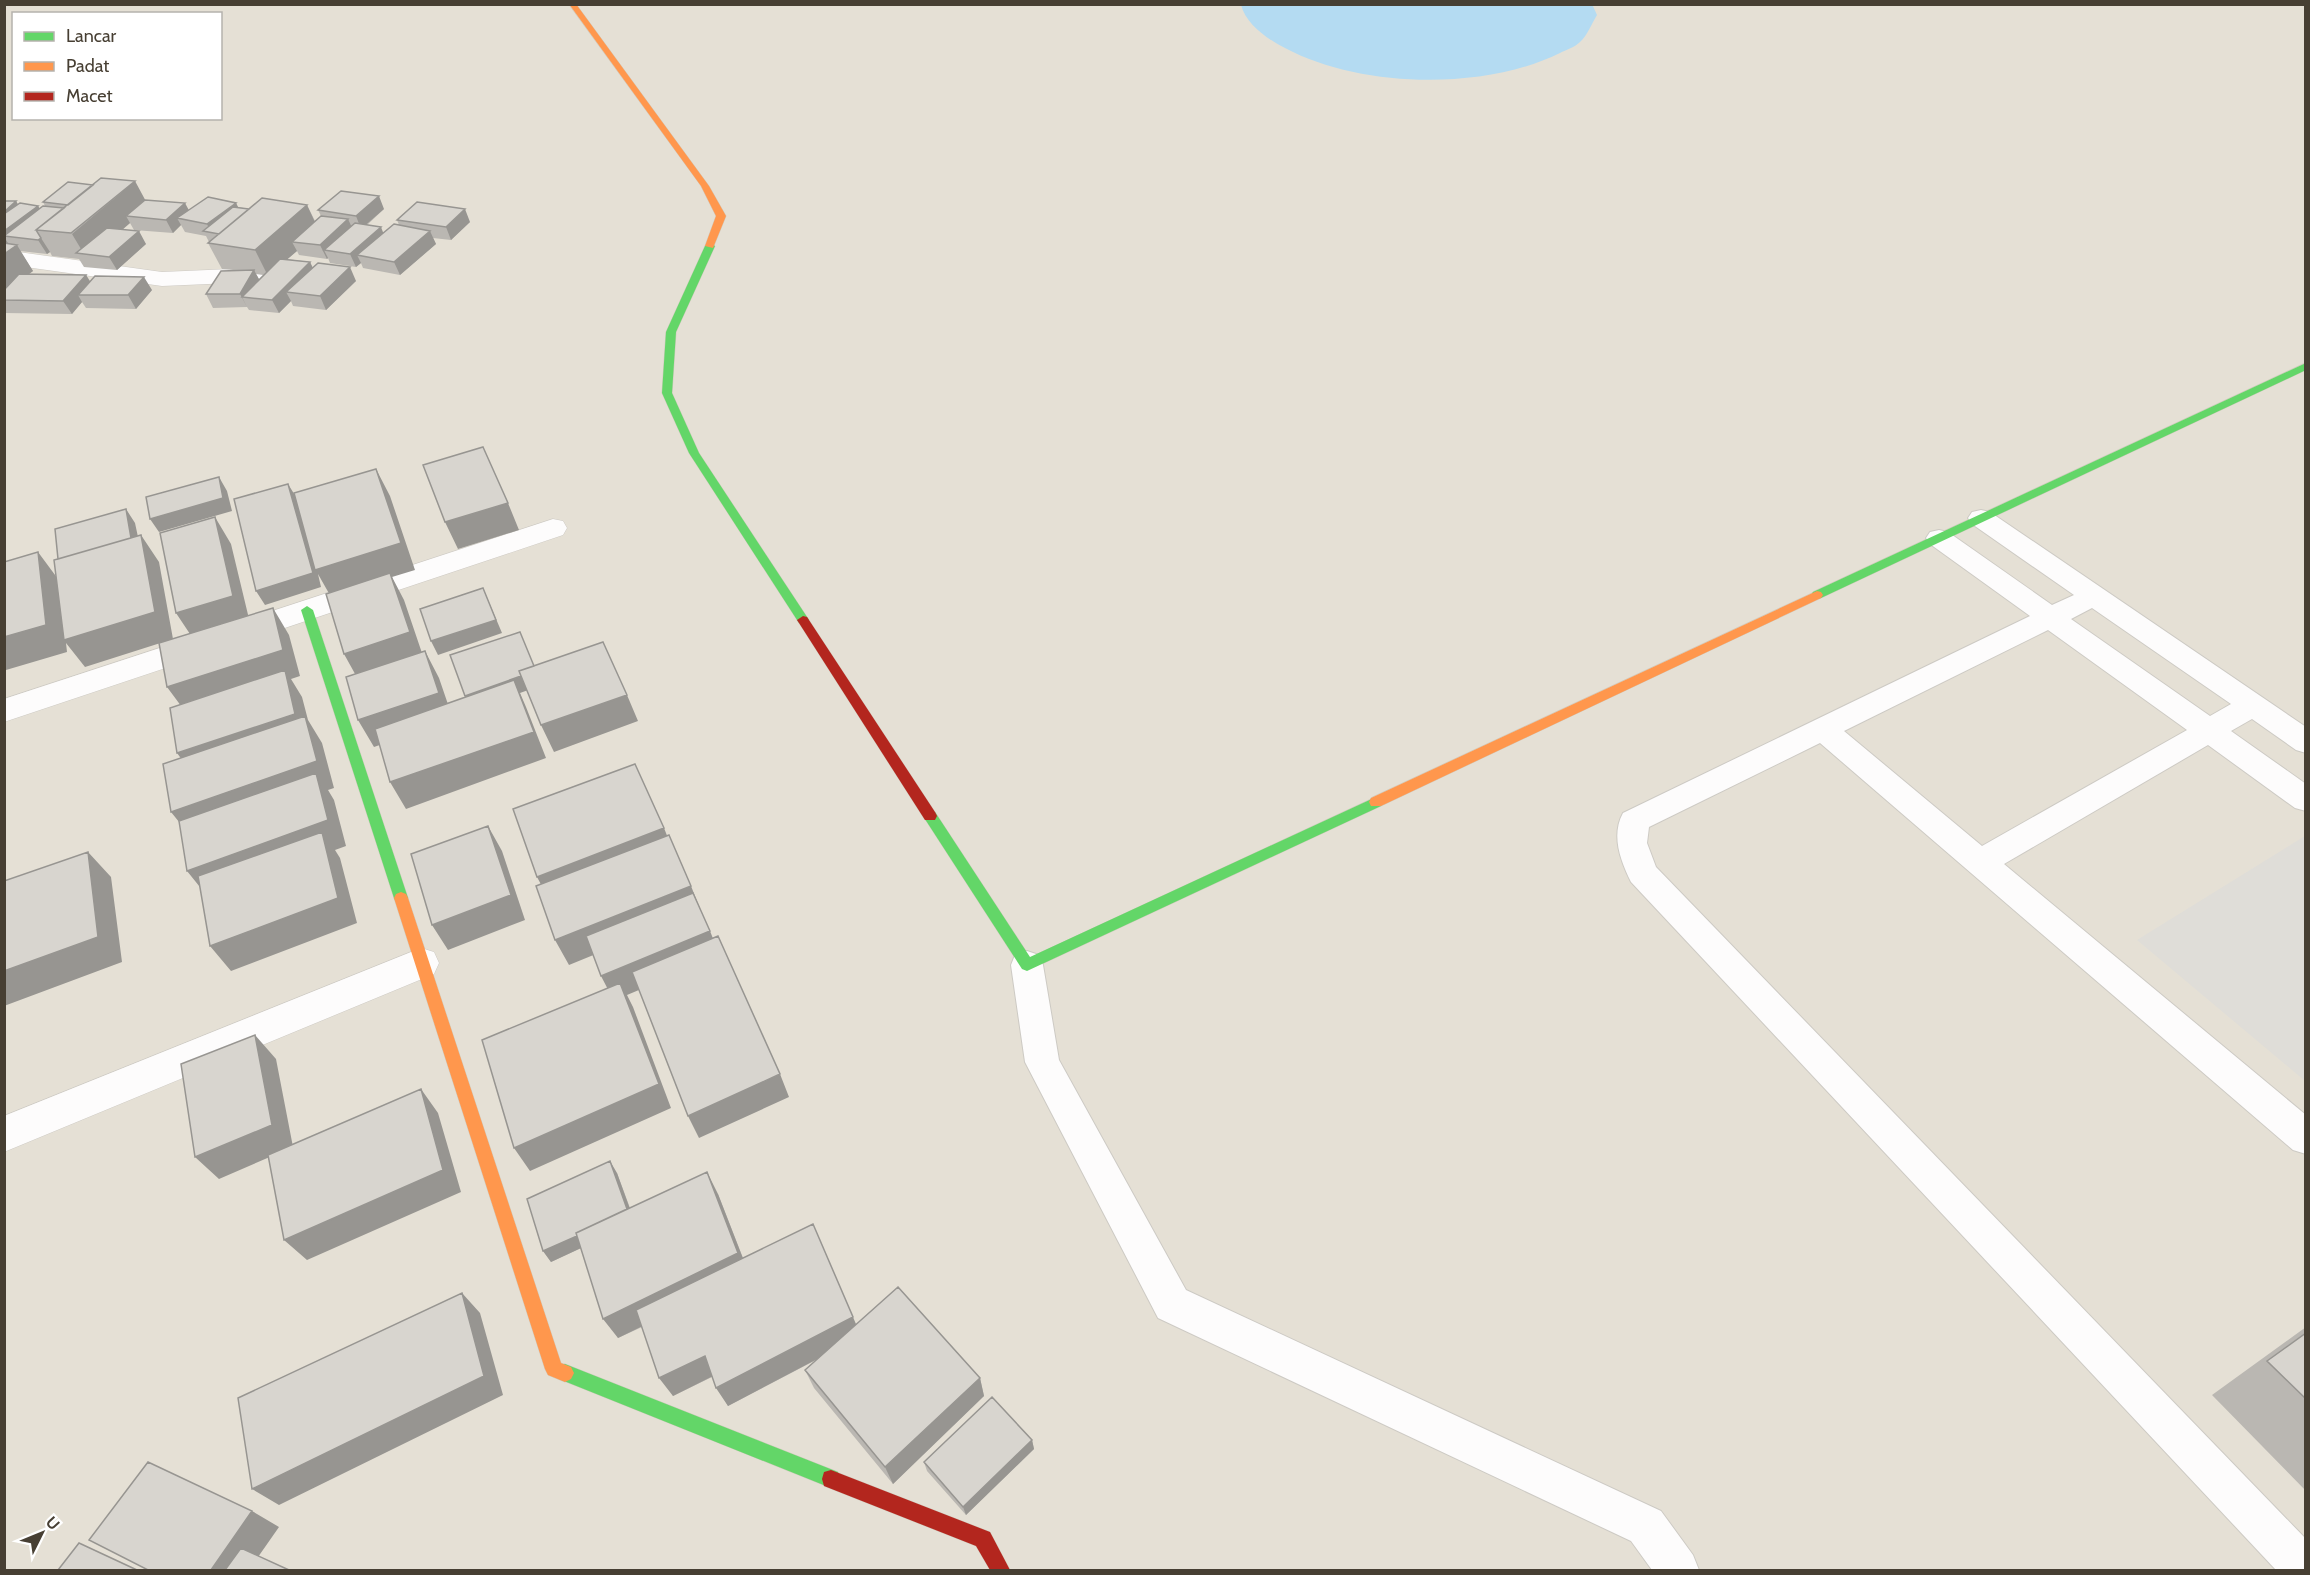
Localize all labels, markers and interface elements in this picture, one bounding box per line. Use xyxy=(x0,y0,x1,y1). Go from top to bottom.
legend xyxy=(12,12,222,120)
text: Lancar xyxy=(66,25,117,47)
text: Padat xyxy=(66,55,109,77)
text: Macet xyxy=(66,85,112,107)
north arrow xyxy=(12,1503,72,1563)
text: U xyxy=(42,1512,63,1534)

